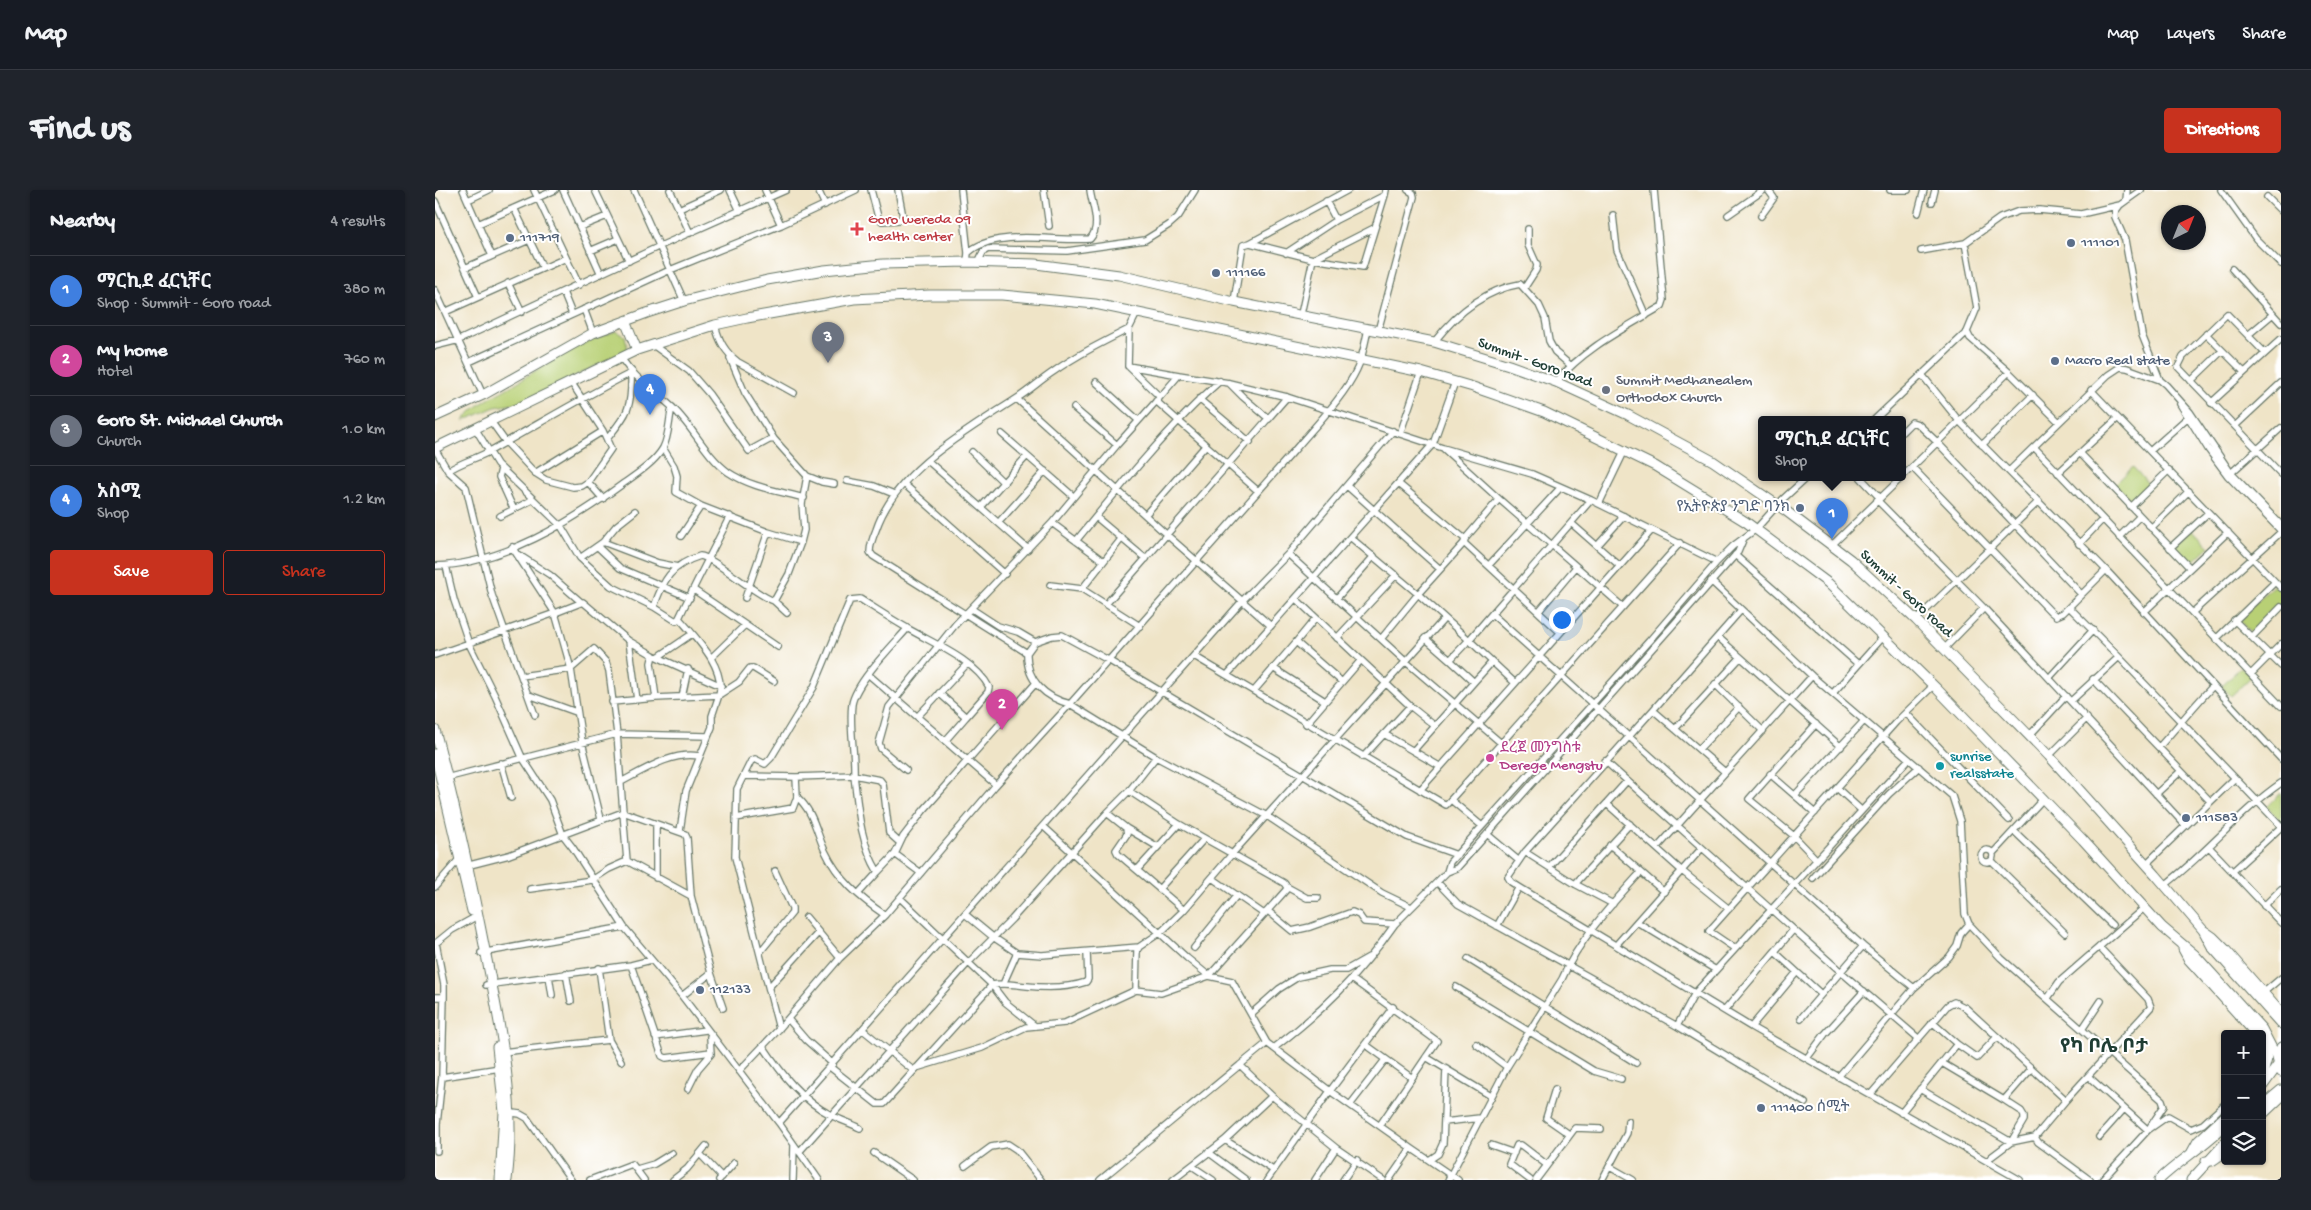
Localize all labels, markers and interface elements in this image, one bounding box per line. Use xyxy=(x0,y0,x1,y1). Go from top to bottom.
text: Map xyxy=(25,20,67,49)
text: Map xyxy=(2107,24,2139,45)
text: Layers xyxy=(2167,24,2214,45)
text: Share xyxy=(2242,24,2286,45)
button: Directions xyxy=(2164,108,2281,153)
text: Find us xyxy=(30,110,130,151)
north arrow xyxy=(2161,205,2206,250)
text: Nearby xyxy=(50,210,115,235)
place label: Goro wereda 09 health center xyxy=(868,211,972,246)
text: 4 results xyxy=(330,213,385,232)
marker: Goro wereda 09 health center xyxy=(850,222,864,236)
place label: 111719 xyxy=(519,229,560,247)
marker: 111719 xyxy=(504,232,516,244)
place label: 111101 xyxy=(2080,234,2120,252)
marker: 111101 xyxy=(2065,237,2077,249)
place label: 111166 xyxy=(1225,264,1266,282)
marker: 111166 xyxy=(1210,267,1222,279)
text: ማርኪደ ፈርኒቸር xyxy=(97,272,211,295)
text: 1 xyxy=(63,281,69,300)
text: 380 m xyxy=(344,281,385,300)
text: Shop · Summit - Goro road xyxy=(97,295,270,314)
pin: 3 xyxy=(812,322,844,363)
street label: Summit - Goro road xyxy=(1475,334,1596,392)
text: My home xyxy=(97,340,167,363)
text: 2 xyxy=(62,351,70,370)
text: 760 m xyxy=(344,351,385,370)
place label: Macro Real state xyxy=(2065,352,2170,370)
marker: Macro Real state xyxy=(2049,355,2061,367)
text: Hotel xyxy=(97,363,133,382)
place label: Summit Medhanealem Orthodox Church xyxy=(1616,372,1753,407)
pin: 4 xyxy=(634,374,666,415)
marker: Summit Medhanealem Orthodox Church xyxy=(1600,384,1612,396)
text: Goro St. Michael Church xyxy=(97,410,283,433)
popup xyxy=(1758,416,1906,481)
text: 3 xyxy=(62,421,70,440)
text: 1.0 km xyxy=(342,421,385,440)
text: ማርኪደ ፈርኒቸር xyxy=(1775,430,1889,453)
text: Church xyxy=(97,433,141,452)
text: Shop xyxy=(1775,453,1807,472)
text: አስሚ xyxy=(97,482,141,505)
text: 4 xyxy=(62,491,70,510)
text: 1.2 km xyxy=(343,491,385,510)
pin: 1 xyxy=(1816,498,1848,539)
place label: የኢትዮጵያ ንግድ ባንክ xyxy=(1677,499,1790,517)
marker: የኢትዮጵያ ንግድ ባንክ xyxy=(1794,502,1806,514)
text: Shop xyxy=(97,505,129,524)
street label: Summit - Goro road xyxy=(1856,546,1957,643)
button: Save xyxy=(50,550,213,595)
button: Share xyxy=(223,550,385,595)
your location xyxy=(1549,607,1575,633)
pin: 2 xyxy=(986,689,1018,730)
place label: ደረጀ መንግስቱ Derege Mengstu xyxy=(1499,740,1603,775)
place label: sunrise realsstate xyxy=(1950,748,2014,783)
marker: ደረጀ መንግስቱ Derege Mengstu xyxy=(1484,752,1496,764)
marker: sunrise realsstate xyxy=(1934,760,1946,772)
place label: 111583 xyxy=(2195,809,2238,827)
marker: 111583 xyxy=(2180,812,2192,824)
place label: 112133 xyxy=(709,981,751,999)
marker: 112133 xyxy=(694,984,706,996)
map controls xyxy=(2221,1030,2266,1165)
button: + xyxy=(2221,1030,2266,1075)
district label: የካ ቦሌ ቦታ xyxy=(2060,1037,2148,1060)
button: − xyxy=(2221,1075,2266,1120)
place label: 111400 ሰሚት xyxy=(1770,1099,1850,1117)
marker: 111400 ሰሚት xyxy=(1755,1102,1767,1114)
button: layers xyxy=(2221,1120,2266,1165)

